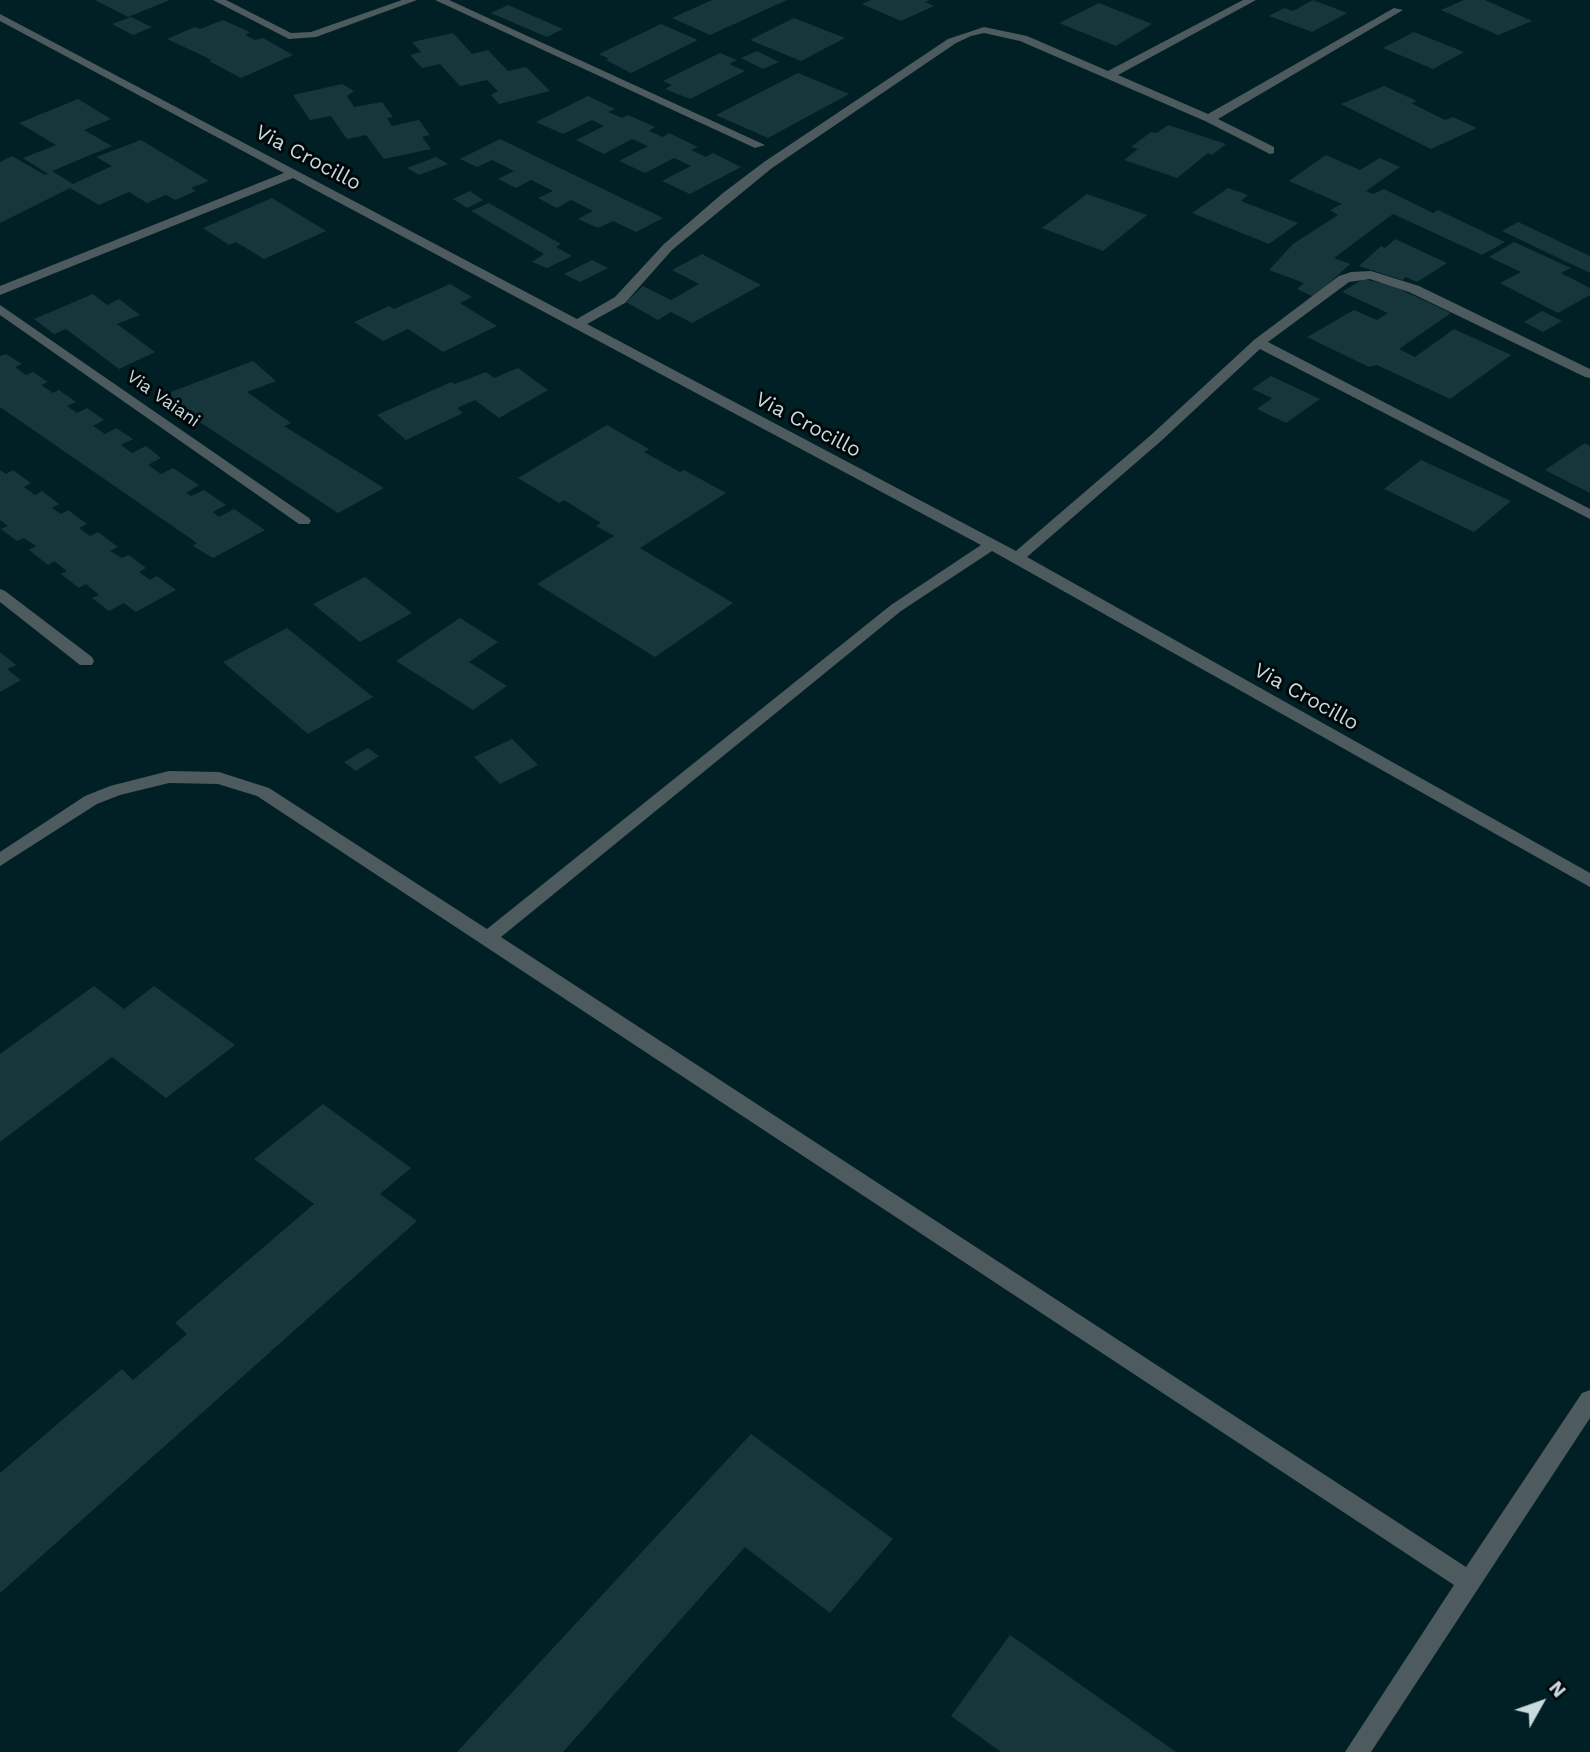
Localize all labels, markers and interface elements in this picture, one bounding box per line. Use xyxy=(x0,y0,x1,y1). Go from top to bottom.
street label: Via Crocillo xyxy=(251,120,365,196)
street label: Via Vaiani xyxy=(122,366,204,432)
street label: Via Crocillo xyxy=(751,387,865,463)
street label: Via Crocillo xyxy=(1249,658,1363,736)
north arrow xyxy=(1506,1668,1576,1738)
text: N xyxy=(1544,1676,1571,1702)

